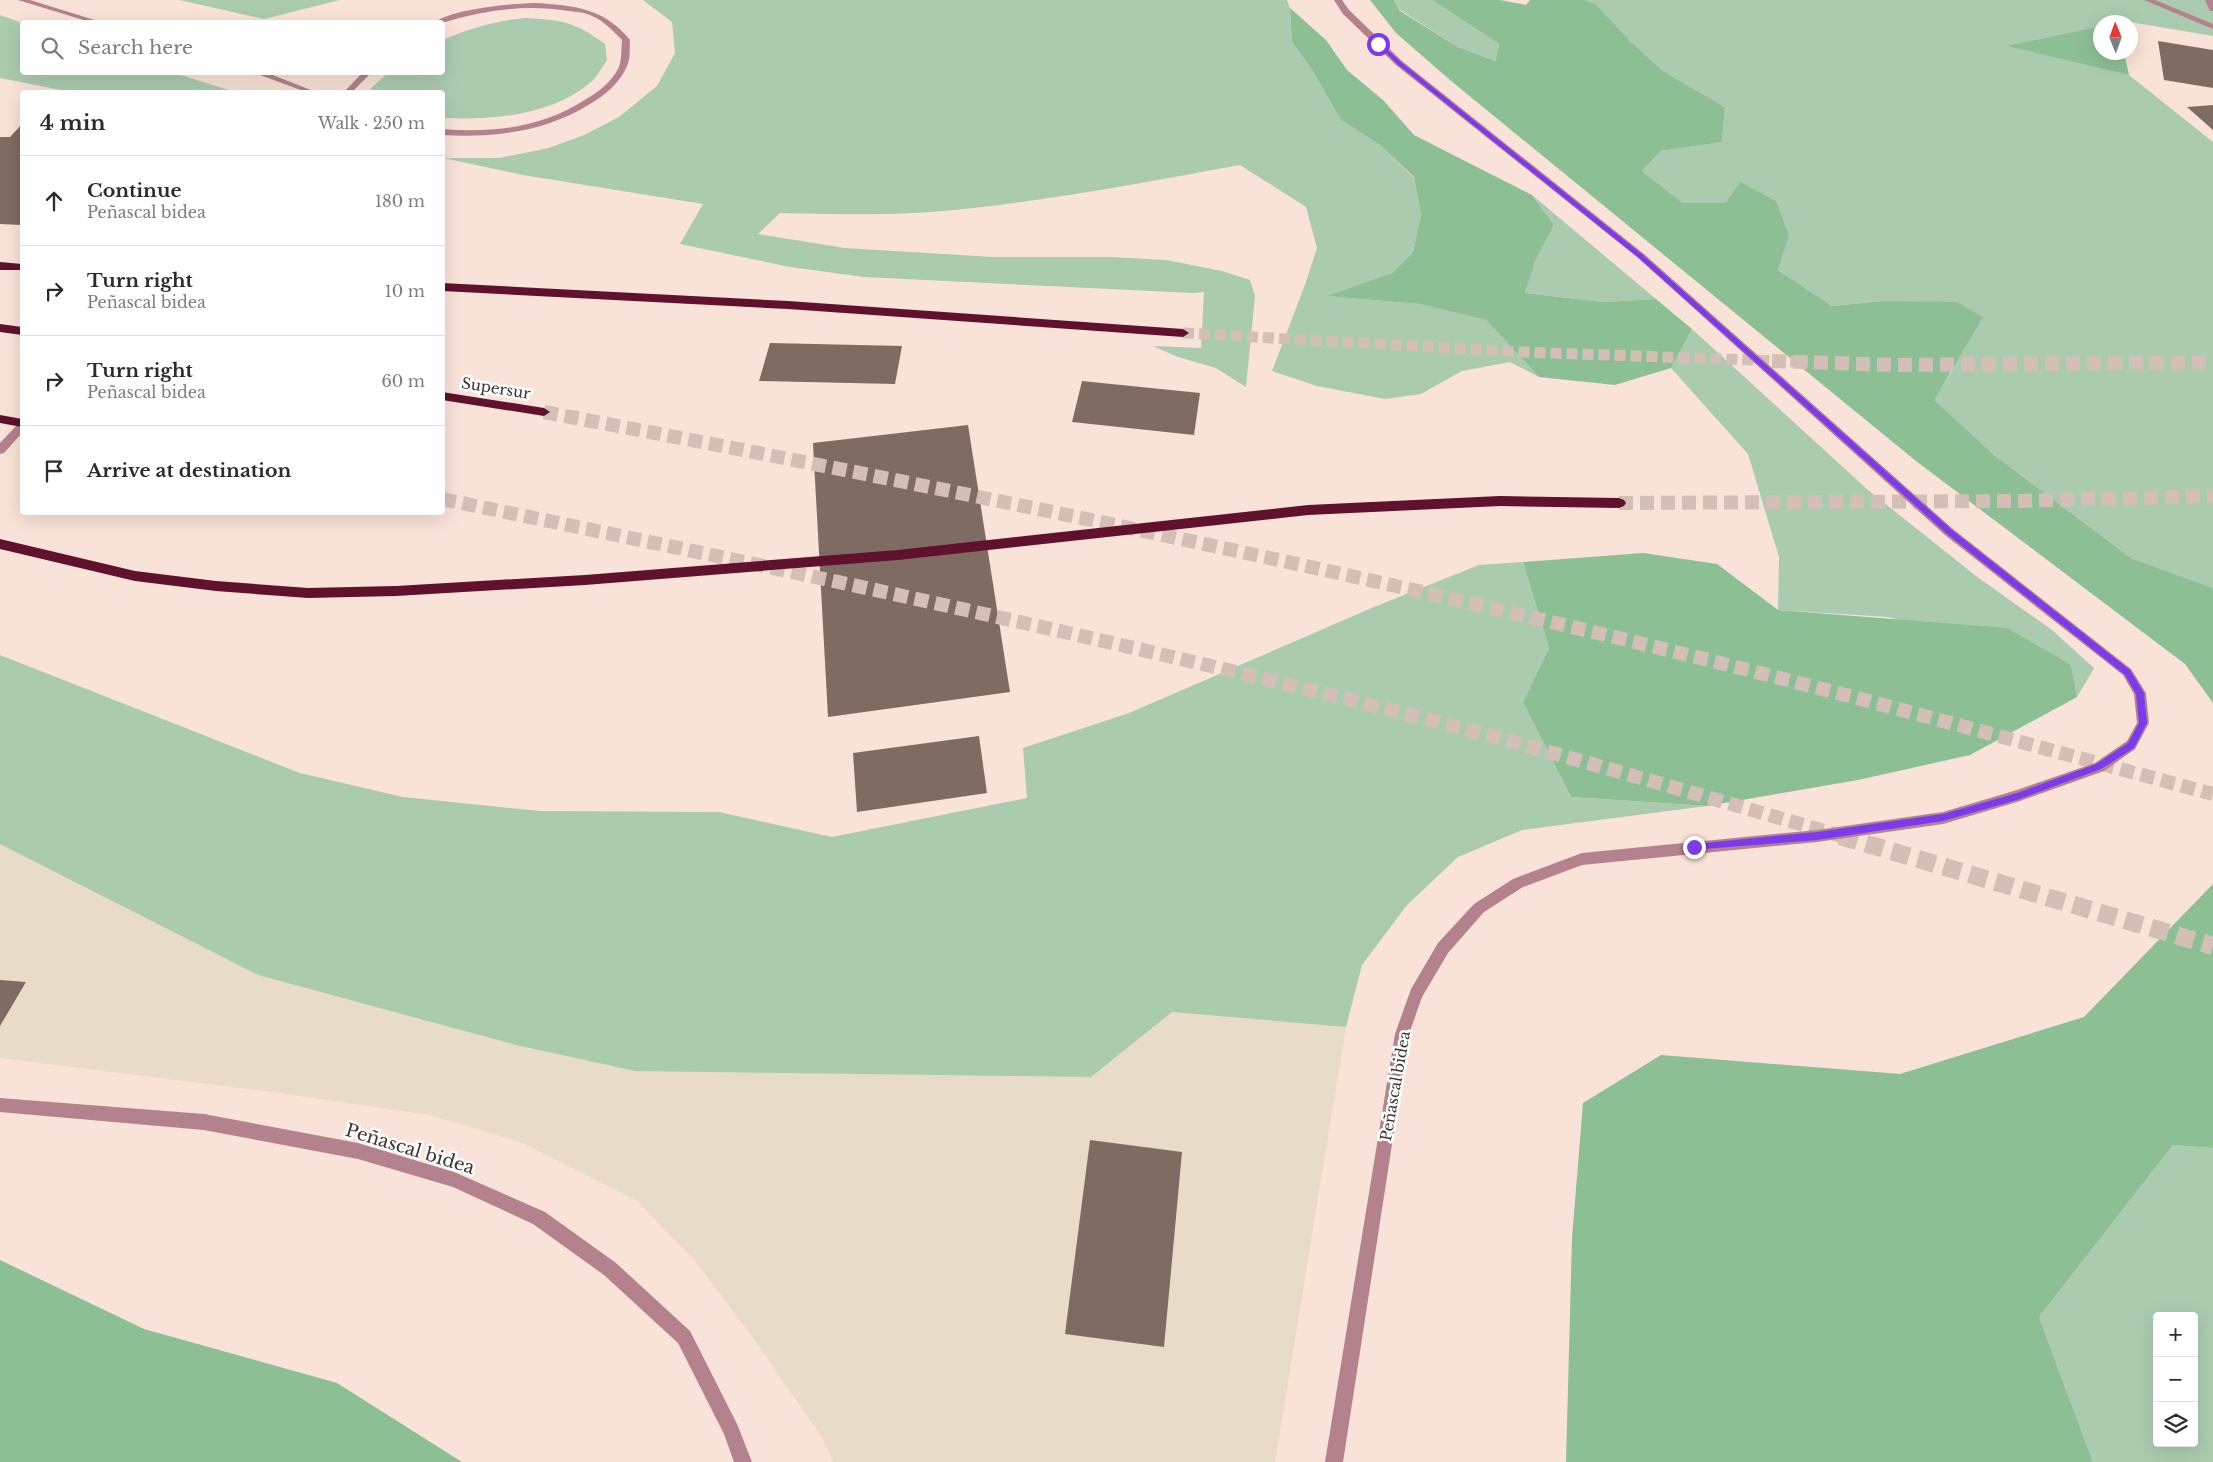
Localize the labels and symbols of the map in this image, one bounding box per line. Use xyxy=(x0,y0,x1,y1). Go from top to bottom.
north arrow xyxy=(2093,15,2138,60)
route start xyxy=(1367,33,1390,56)
street label: Supersur xyxy=(460,373,533,403)
route end xyxy=(1683,836,1706,859)
street label: Peñascal bidea xyxy=(1376,1029,1414,1143)
street label: Peñascal bidea xyxy=(343,1119,477,1179)

